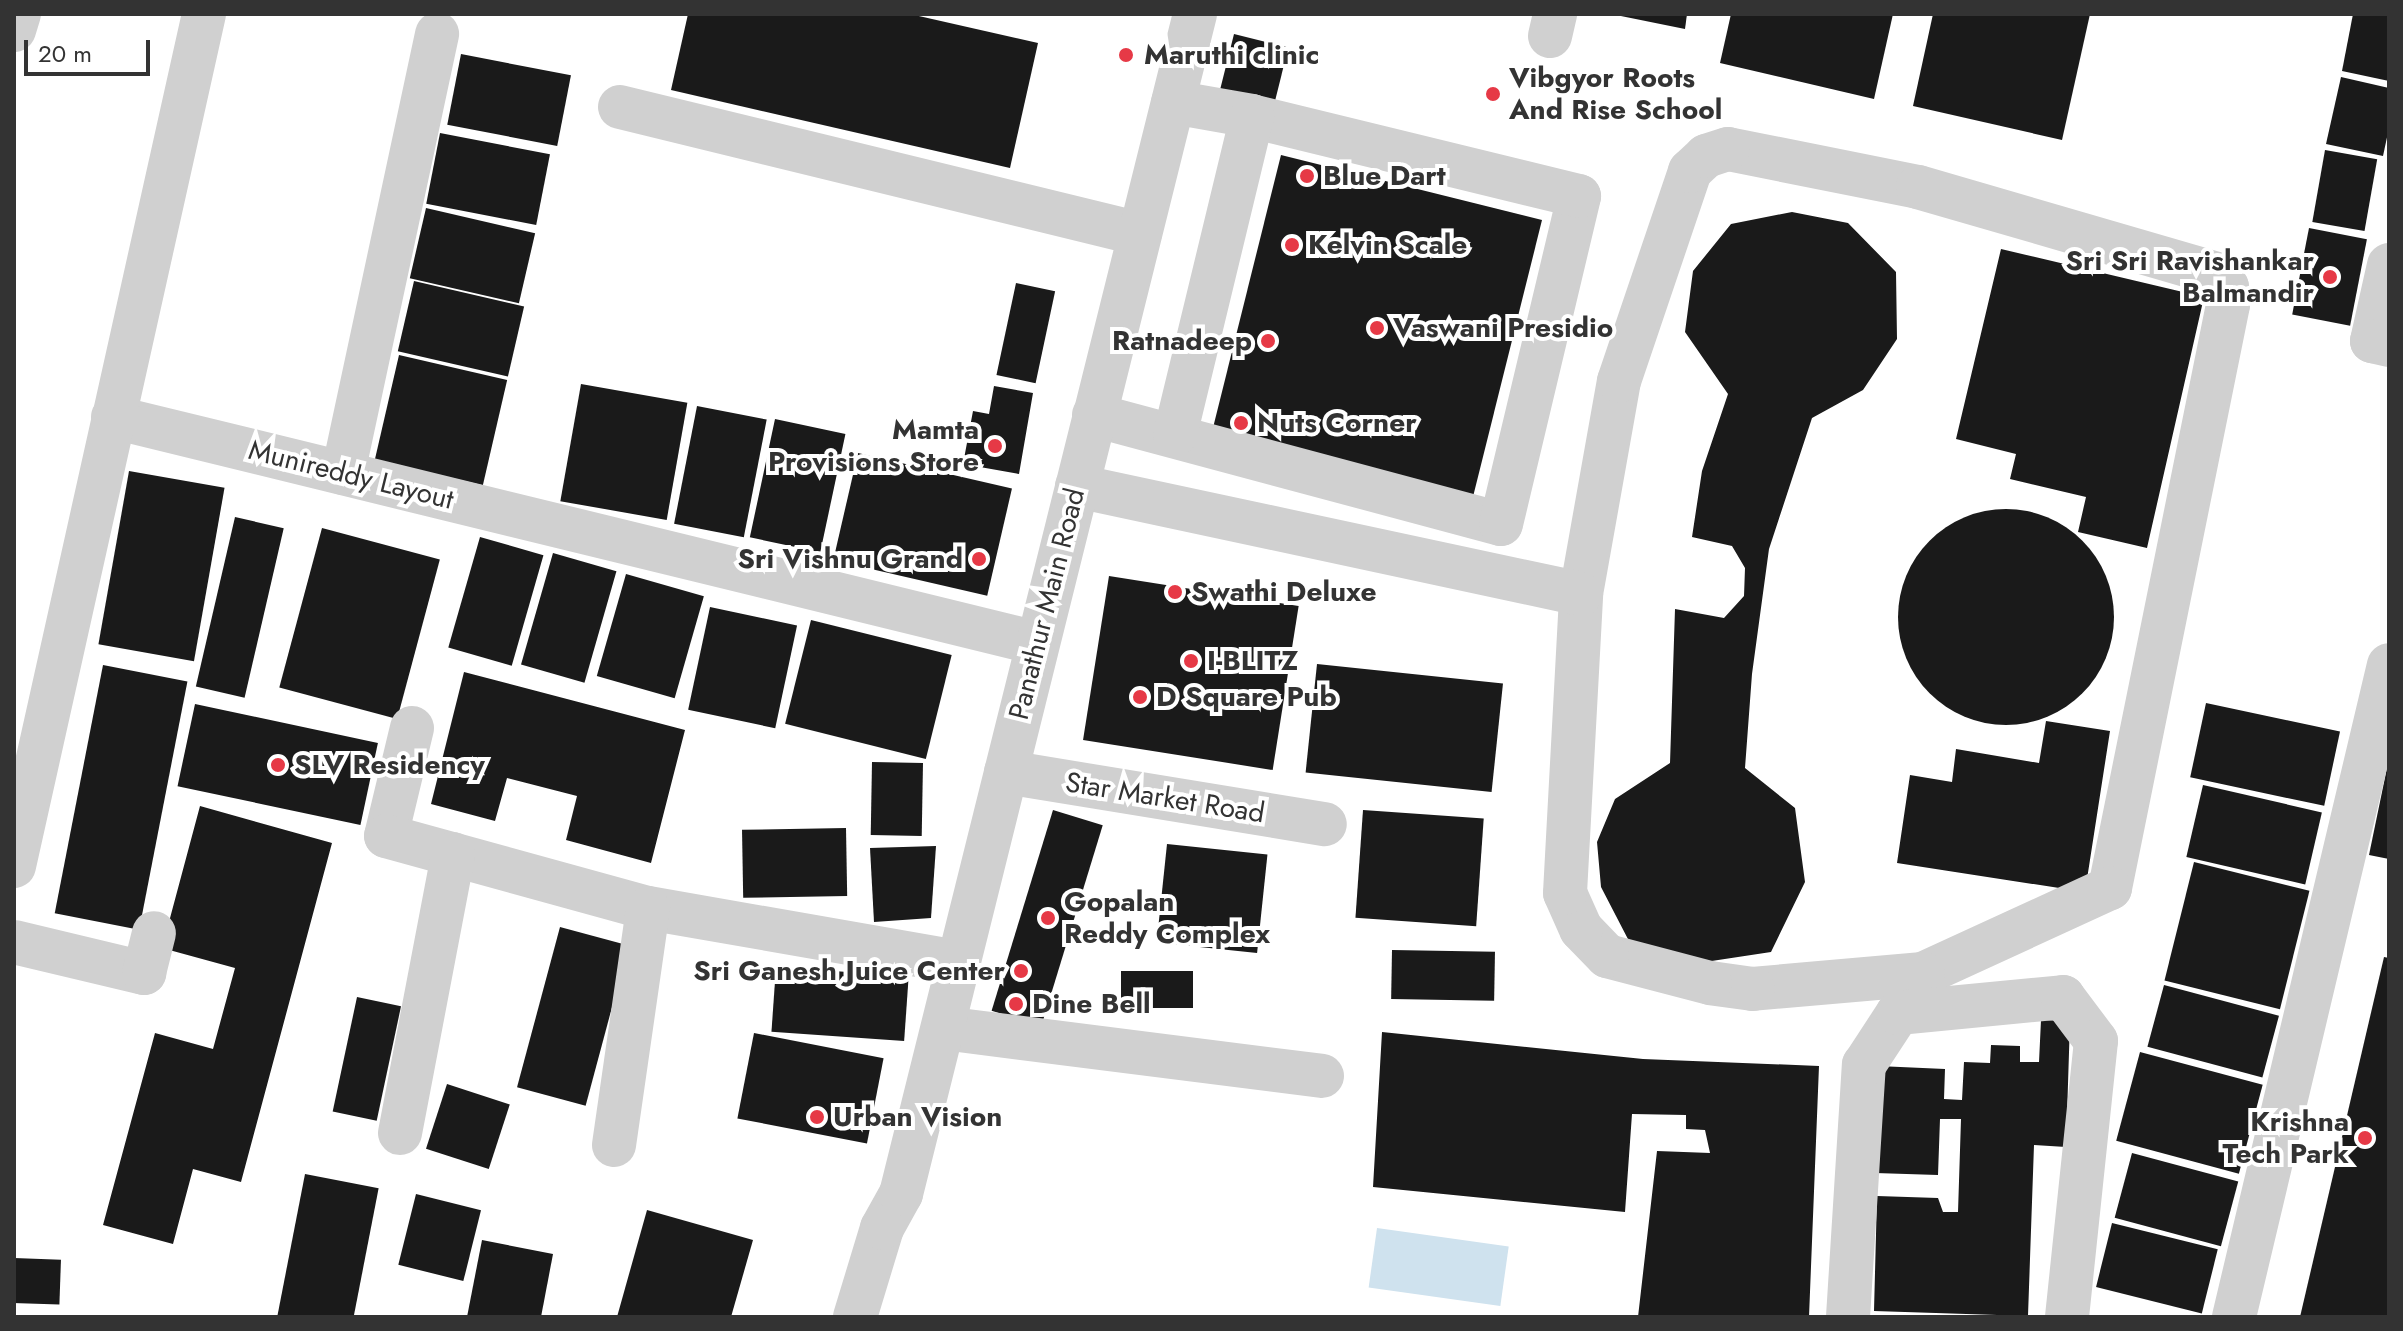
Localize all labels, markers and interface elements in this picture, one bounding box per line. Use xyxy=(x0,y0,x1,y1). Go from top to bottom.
scale bar xyxy=(28,24,154,74)
text: 20 m xyxy=(38,36,92,71)
place label: Maruthi clinic xyxy=(1144,38,1319,72)
marker: Maruthi clinic xyxy=(1115,44,1137,66)
place label: Vibgyor Roots And Rise School xyxy=(1509,61,1722,127)
marker: Vibgyor Roots And Rise School xyxy=(1484,85,1502,103)
place label: Blue Dart xyxy=(1323,159,1446,193)
marker: Blue Dart xyxy=(1298,167,1316,185)
place label: Kelvin Scale xyxy=(1308,228,1467,262)
marker: Kelvin Scale xyxy=(1283,236,1301,254)
place label: Sri Sri Ravishankar Balmandir xyxy=(2066,244,2314,310)
marker: Sri Sri Ravishankar Balmandir xyxy=(2321,268,2339,286)
place label: Vaswani Presidio xyxy=(1393,311,1613,345)
marker: Vaswani Presidio xyxy=(1368,319,1386,337)
place label: Ratnadeep xyxy=(1112,324,1252,358)
marker: Ratnadeep xyxy=(1259,332,1277,350)
place label: Nuts Corner xyxy=(1257,406,1417,440)
place label: Mamta Provisions Store xyxy=(768,413,979,479)
marker: Nuts Corner xyxy=(1232,414,1250,432)
street label: Munireddy Layout xyxy=(245,433,457,517)
marker: Mamta Provisions Store xyxy=(986,437,1004,455)
street label: Panathur Main Road xyxy=(1002,485,1092,723)
place label: Sri Vishnu Grand xyxy=(737,542,963,576)
marker: Sri Vishnu Grand xyxy=(970,550,988,568)
place label: Swathi Deluxe xyxy=(1191,575,1377,609)
marker: Swathi Deluxe xyxy=(1166,583,1184,601)
place label: I-BLITZ xyxy=(1207,644,1298,678)
marker: I-BLITZ xyxy=(1182,652,1200,670)
place label: D Square Pub xyxy=(1156,680,1337,714)
marker: D Square Pub xyxy=(1131,688,1149,706)
place label: SLV Residency xyxy=(294,748,485,782)
marker: SLV Residency xyxy=(269,756,287,774)
street label: Star Market Road xyxy=(1063,766,1267,830)
place label: Gopalan Reddy Complex xyxy=(1064,885,1270,951)
marker: Gopalan Reddy Complex xyxy=(1039,909,1057,927)
place label: Sri Ganesh Juice Center xyxy=(693,954,1005,988)
marker: Sri Ganesh Juice Center xyxy=(1012,962,1030,980)
place label: Dine Bell xyxy=(1032,987,1151,1021)
marker: Dine Bell xyxy=(1007,995,1025,1013)
place label: Urban Vision xyxy=(833,1100,1002,1134)
place label: Krishna Tech Park xyxy=(2223,1105,2349,1171)
marker: Urban Vision xyxy=(808,1108,826,1126)
marker: Krishna Tech Park xyxy=(2356,1129,2374,1147)

